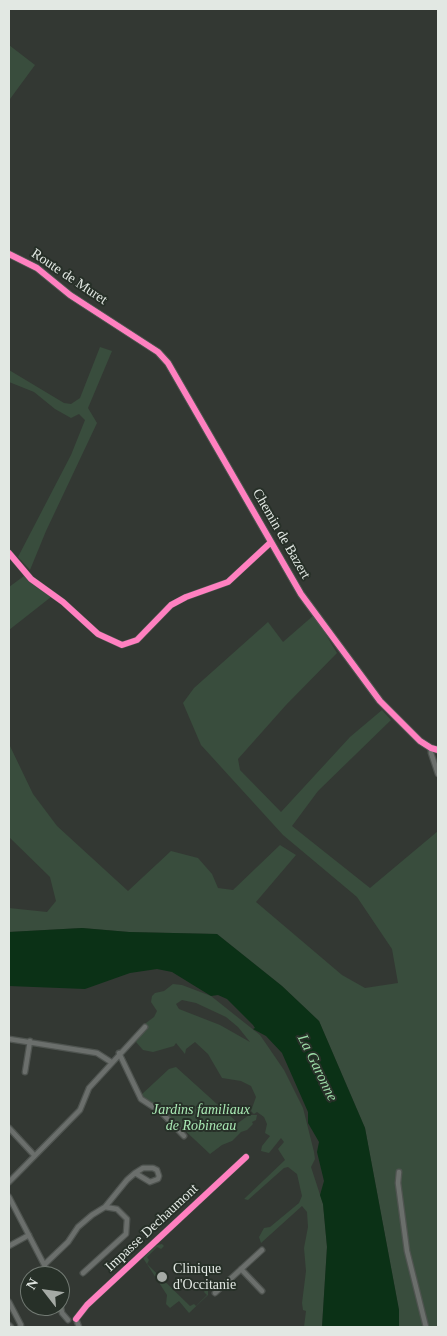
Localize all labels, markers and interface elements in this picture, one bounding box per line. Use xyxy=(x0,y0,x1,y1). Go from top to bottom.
street label: Route de Muret xyxy=(28,245,110,309)
street label: Chemin de Bazert xyxy=(248,486,314,582)
water label: La Garonne xyxy=(293,1032,341,1104)
park label: Jardins familiaux de Robineau xyxy=(152,1102,250,1134)
street label: Impasse Dechaumont xyxy=(102,1181,202,1275)
place label: Clinique d'Occitanie xyxy=(173,1261,236,1294)
north arrow xyxy=(20,1266,70,1316)
marker: Clinique d'Occitanie xyxy=(155,1270,169,1284)
text: N xyxy=(23,1276,41,1292)

